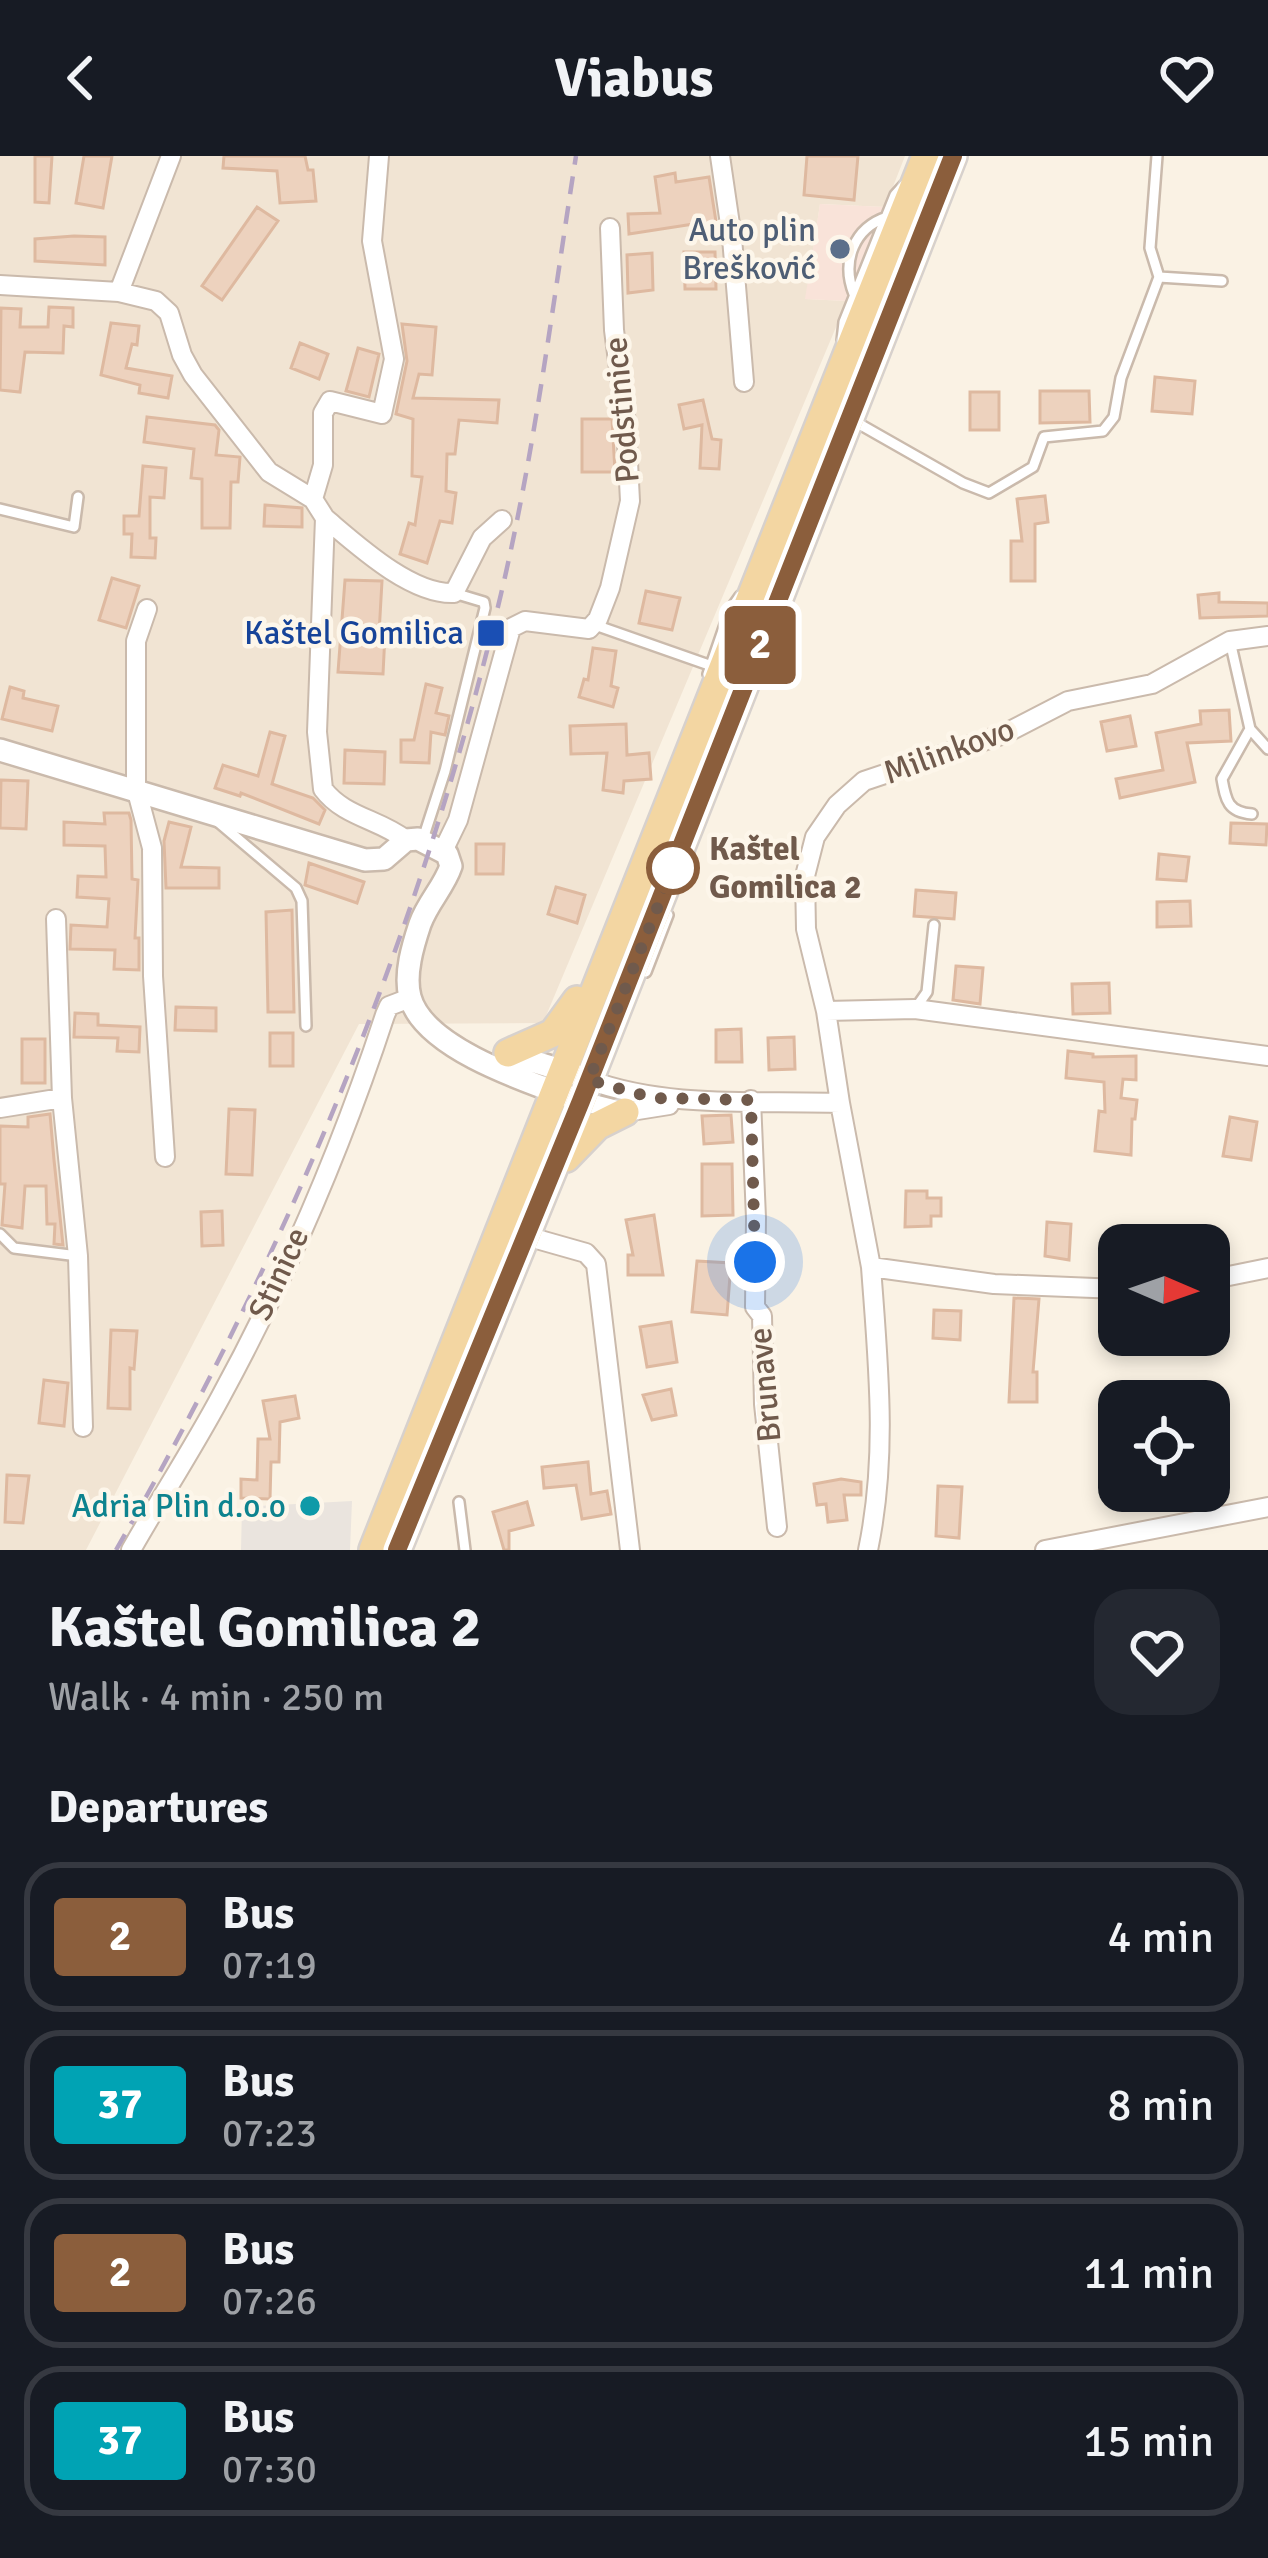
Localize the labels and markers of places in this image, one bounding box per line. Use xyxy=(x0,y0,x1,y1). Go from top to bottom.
place label: Auto plin Brešković xyxy=(682,210,816,289)
marker: Auto plin Brešković xyxy=(827,236,853,262)
place label: Kaštel Gomilica xyxy=(244,613,464,654)
marker: Kaštel Gomilica xyxy=(475,617,507,649)
place label: Kaštel Gomilica 2 xyxy=(709,829,862,908)
marker: Kaštel Gomilica 2 xyxy=(648,843,698,893)
place label: Adria Plin d.o.o xyxy=(72,1486,286,1527)
marker: Adria Plin d.o.o xyxy=(297,1493,323,1519)

